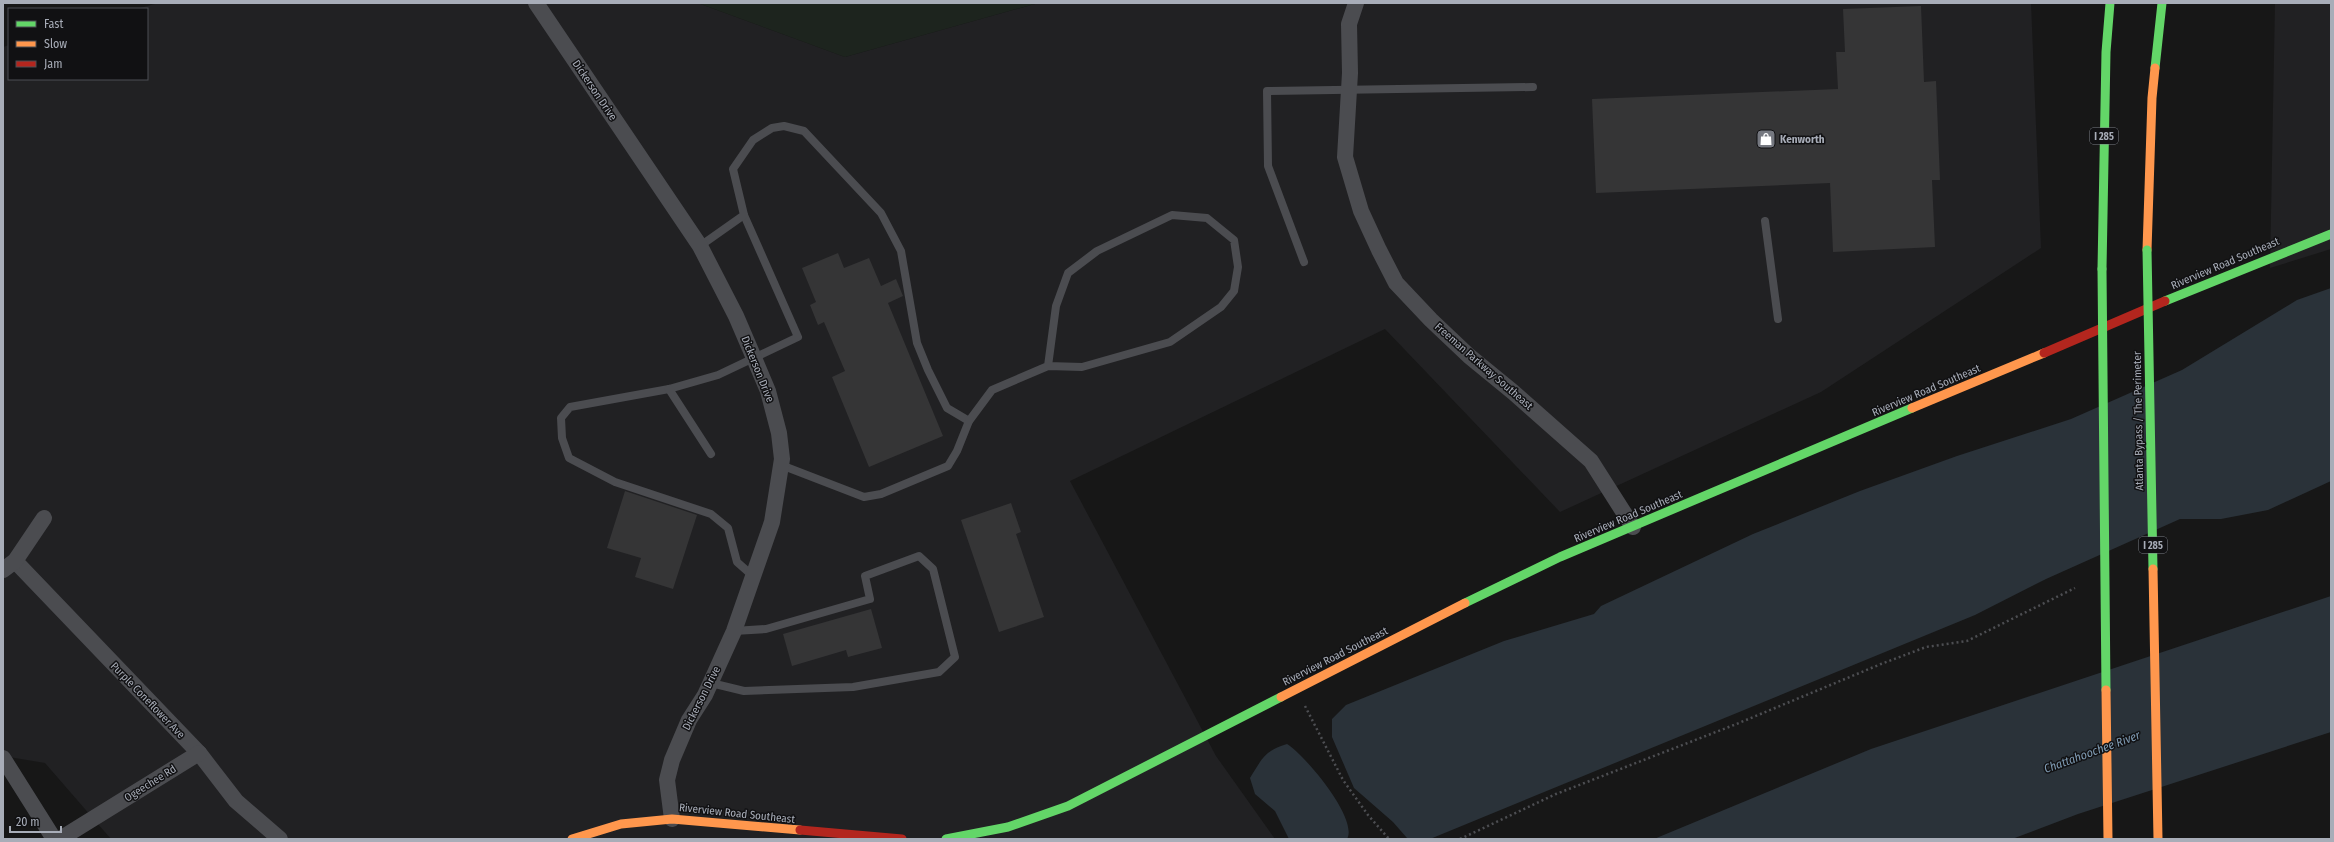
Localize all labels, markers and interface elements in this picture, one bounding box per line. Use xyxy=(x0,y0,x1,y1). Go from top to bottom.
legend xyxy=(8,8,148,80)
text: Fast xyxy=(44,17,63,31)
text: Slow xyxy=(44,37,67,51)
text: Jam xyxy=(44,57,62,71)
street label: Dickerson Drive xyxy=(570,58,620,123)
shop icon: Kenworth xyxy=(1755,128,1777,150)
road number: I 285 xyxy=(2090,128,2118,144)
place label: Kenworth xyxy=(1780,133,1825,146)
street label: Riverview Road Southeast xyxy=(2169,235,2282,292)
street label: Freeman Parkway Southeast xyxy=(1432,320,1536,413)
street label: Dickerson Drive xyxy=(738,334,777,404)
street label: Atlanta Bypass / The Perimeter xyxy=(2131,351,2146,491)
street label: Riverview Road Southeast xyxy=(1870,362,1983,419)
street label: Riverview Road Southeast xyxy=(1572,488,1685,545)
road number: I 285 xyxy=(2139,537,2167,553)
street label: Riverview Road Southeast xyxy=(1280,624,1390,689)
street label: Purple Coneflower Ave xyxy=(108,659,187,741)
street label: Dickerson Drive xyxy=(680,664,723,732)
water label: Chattahoochee River xyxy=(2042,728,2143,776)
street label: Ogeechee Rd xyxy=(122,762,179,804)
street label: Riverview Road Southeast xyxy=(678,801,796,826)
scale bar xyxy=(10,808,61,834)
text: 20 m xyxy=(16,815,40,829)

